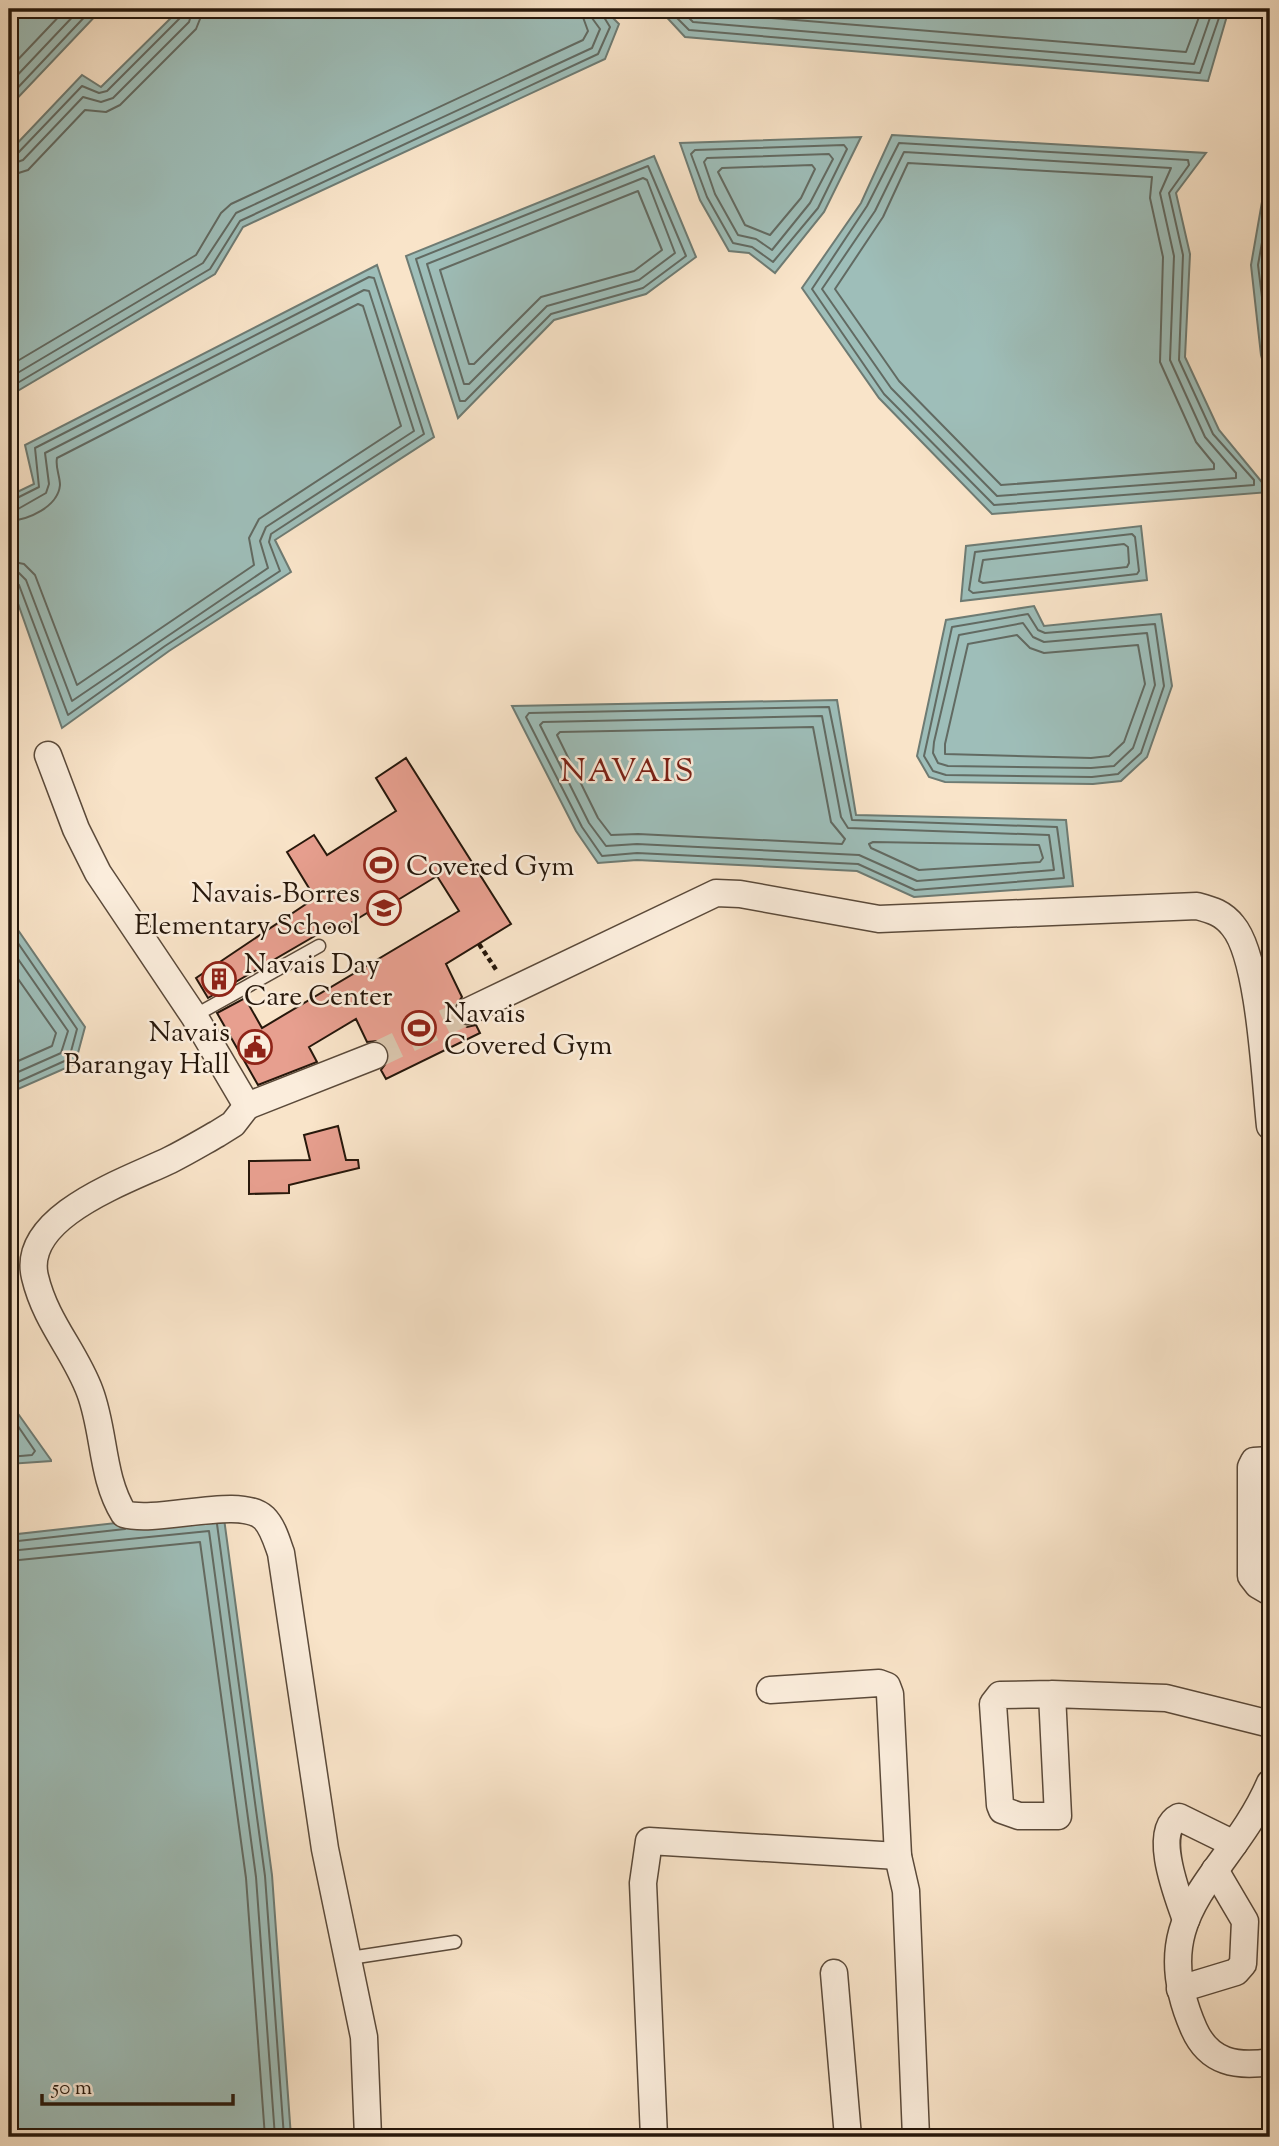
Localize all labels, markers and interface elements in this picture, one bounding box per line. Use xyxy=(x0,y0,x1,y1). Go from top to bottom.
district label: NAVAIS xyxy=(560,750,696,796)
sports icon: Covered Gym xyxy=(362,846,400,884)
place label: Covered Gym xyxy=(406,848,575,888)
place label: Navais-Borres Elementary School xyxy=(134,875,360,947)
school or university icon: Navais-Borres Elementary School xyxy=(365,889,403,927)
place label: Navais Day Care Center xyxy=(244,946,393,1018)
building icon: Navais Day Care Center xyxy=(200,960,238,998)
place label: Navais Covered Gym xyxy=(444,995,613,1067)
sports icon: Navais Covered Gym xyxy=(400,1009,438,1047)
place label: Navais Barangay Hall xyxy=(63,1014,230,1086)
public building icon: Navais Barangay Hall xyxy=(236,1028,274,1066)
scale bar xyxy=(42,2062,233,2106)
text: 50 m xyxy=(51,2074,92,2104)

